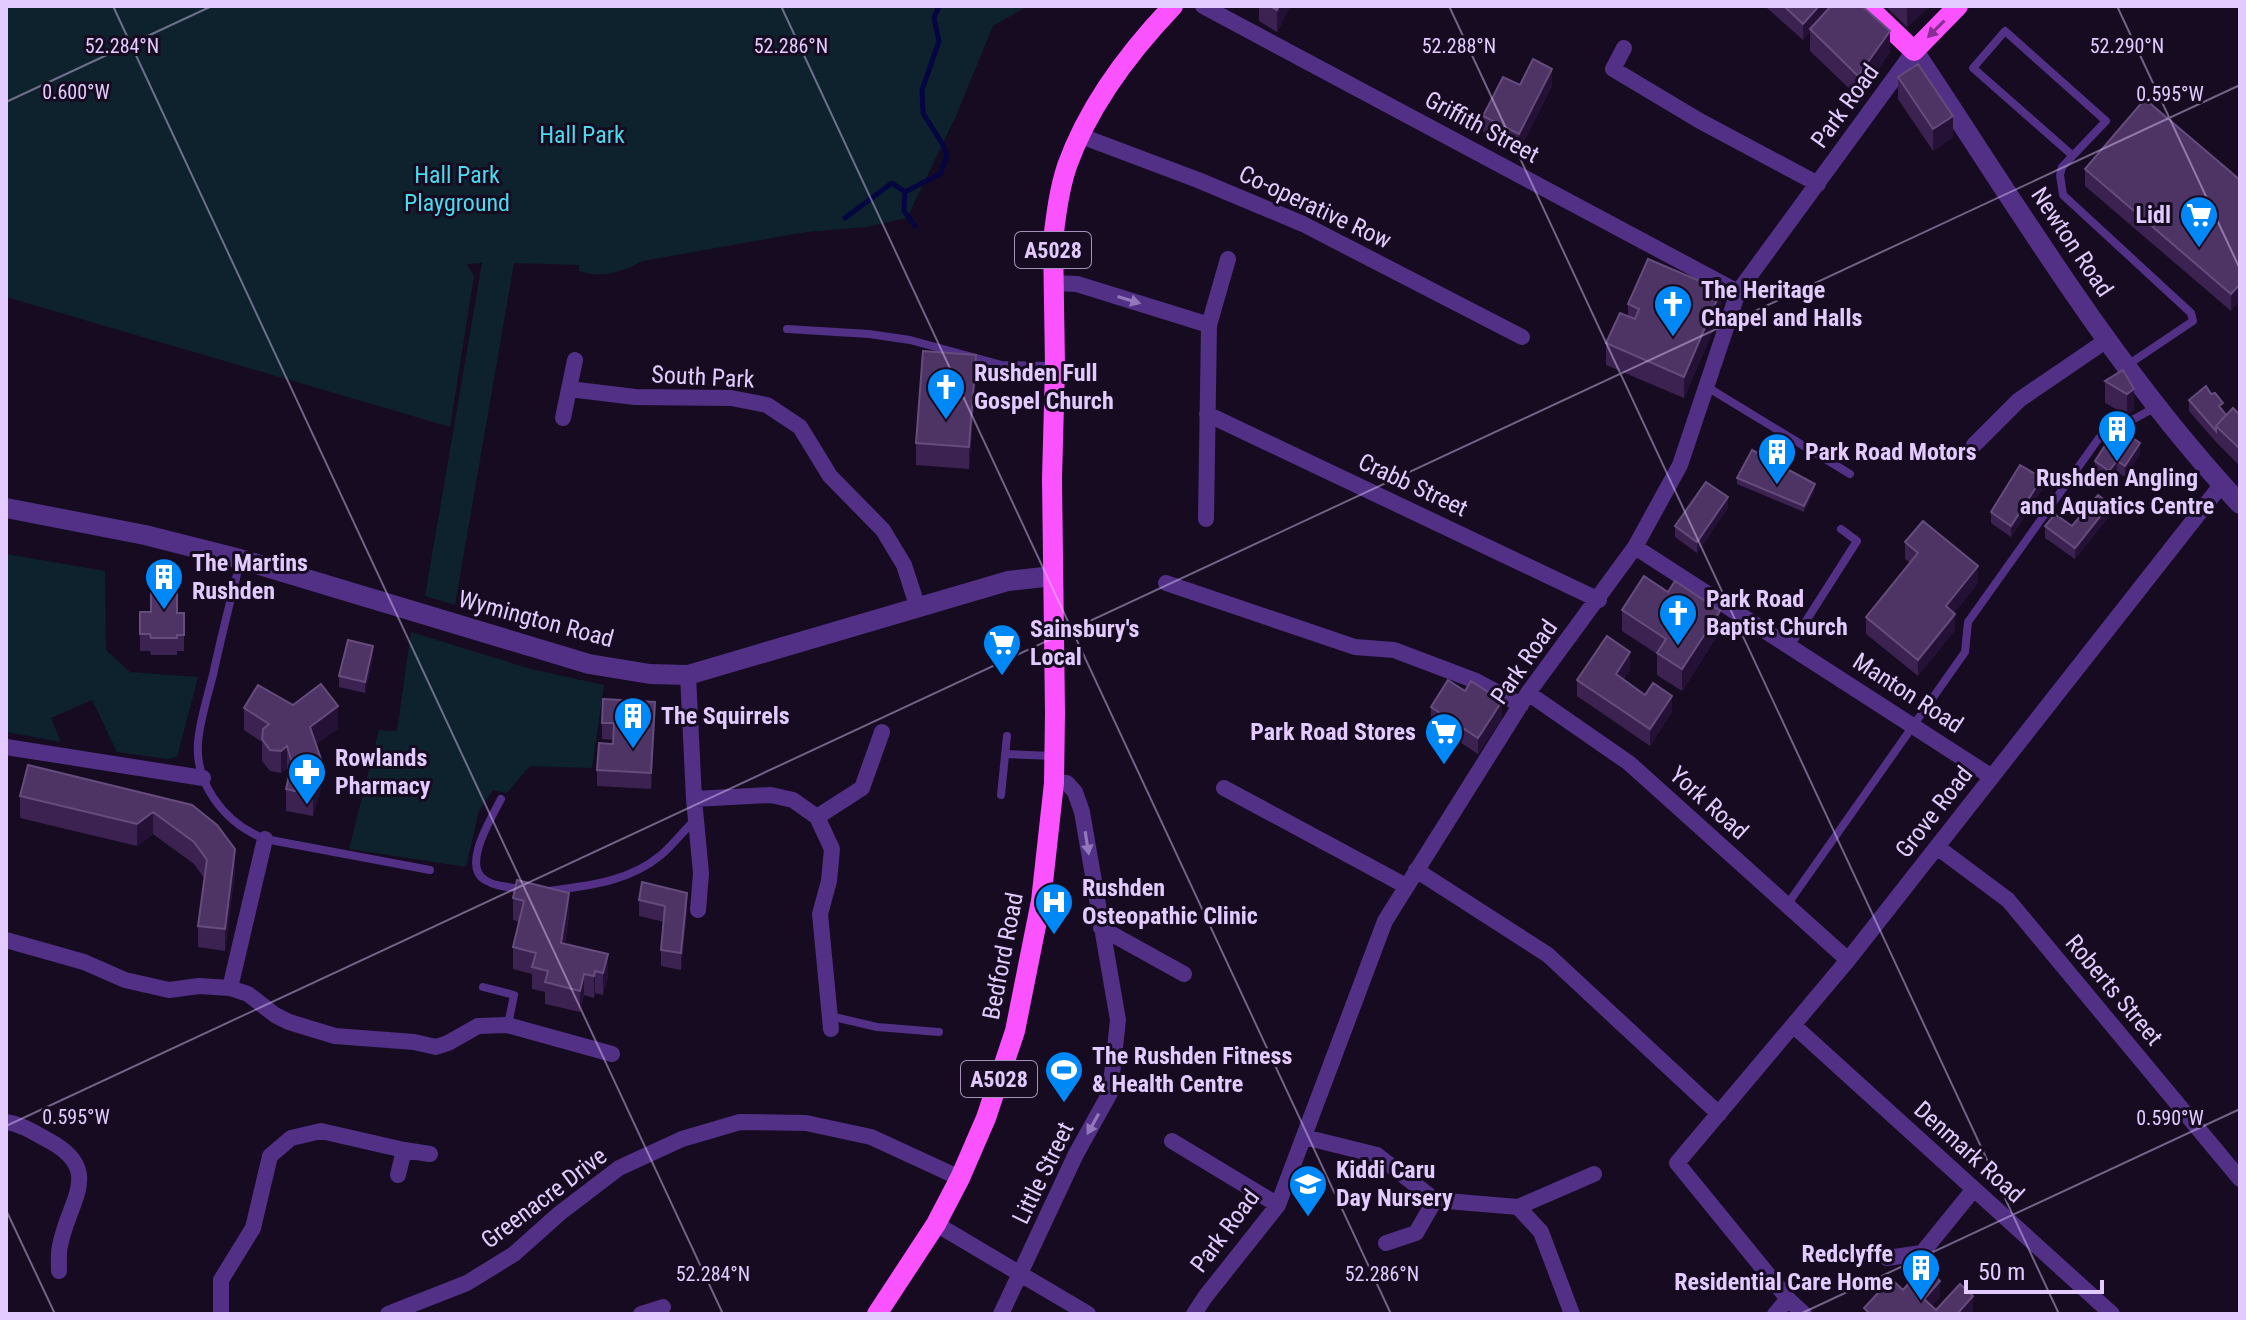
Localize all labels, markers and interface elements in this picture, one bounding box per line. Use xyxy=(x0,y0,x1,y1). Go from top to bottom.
one-way arrow xyxy=(1927,19,1946,37)
text: 52.284°N xyxy=(85,34,159,58)
text: 52.286°N xyxy=(754,34,828,58)
text: 52.288°N xyxy=(1422,34,1496,58)
text: 52.290°N xyxy=(2090,34,2164,58)
street label: Park Road xyxy=(1805,59,1885,153)
text: 0.600°W xyxy=(42,80,110,104)
text: 0.595°W xyxy=(2136,82,2204,106)
street label: Griffith Street xyxy=(1420,85,1544,169)
park label: Hall Park xyxy=(539,121,625,149)
street label: Co-operative Row xyxy=(1234,159,1396,255)
park label: Hall Park Playground xyxy=(404,161,510,217)
street label: Newton Road xyxy=(2025,182,2119,302)
supermarket icon: Lidl xyxy=(2178,194,2220,249)
place label: Lidl xyxy=(2136,201,2171,229)
road number: A5028 xyxy=(1015,232,1091,268)
place label: The Heritage Chapel and Halls xyxy=(1701,276,1862,332)
church icon: The Heritage Chapel and Halls xyxy=(1652,283,1694,338)
one-way arrow xyxy=(1118,294,1142,307)
place label: Rushden Full Gospel Church xyxy=(974,359,1114,415)
street label: South Park xyxy=(651,360,755,394)
church icon: Rushden Full Gospel Church xyxy=(925,366,967,421)
building icon: Rushden Angling and Aquatics Centre xyxy=(2096,408,2138,463)
building icon: Park Road Motors xyxy=(1756,431,1798,486)
place label: Park Road Motors xyxy=(1805,438,1977,466)
street label: Crabb Street xyxy=(1354,448,1472,522)
place label: Rushden Angling and Aquatics Centre xyxy=(2020,464,2214,520)
place label: The Martins Rushden xyxy=(192,549,308,605)
building icon: The Martins Rushden xyxy=(143,556,185,611)
street label: Wymington Road xyxy=(455,585,617,653)
place label: Park Road Baptist Church xyxy=(1706,585,1848,641)
church icon: Park Road Baptist Church xyxy=(1657,592,1699,647)
street label: Park Road xyxy=(1485,614,1563,710)
place label: Sainsbury's Local xyxy=(1030,615,1140,671)
supermarket icon: Sainsbury's Local xyxy=(981,622,1023,677)
street label: Manton Road xyxy=(1848,647,1968,739)
building icon: The Squirrels xyxy=(612,695,654,750)
place label: The Squirrels xyxy=(661,702,790,730)
supermarket icon: Park Road Stores xyxy=(1423,711,1465,766)
place label: Park Road Stores xyxy=(1250,718,1416,746)
place label: Rowlands Pharmacy xyxy=(335,744,431,800)
pharmacy icon: Rowlands Pharmacy xyxy=(286,751,328,806)
street label: York Road xyxy=(1664,761,1754,845)
street label: Grove Road xyxy=(1890,761,1978,863)
one-way arrow xyxy=(1082,831,1094,856)
place label: Rushden Osteopathic Clinic xyxy=(1082,874,1258,930)
hospital icon: Rushden Osteopathic Clinic xyxy=(1033,881,1075,936)
street label: Bedford Road xyxy=(977,890,1029,1022)
street label: Roberts Street xyxy=(2060,929,2168,1051)
place label: The Rushden Fitness & Health Centre xyxy=(1092,1042,1292,1098)
sports icon: The Rushden Fitness & Health Centre xyxy=(1043,1049,1085,1104)
road number: A5028 xyxy=(961,1061,1037,1097)
street label: Denmark Road xyxy=(1908,1095,2030,1209)
text: 0.595°W xyxy=(42,1105,110,1129)
text: 0.590°W xyxy=(2136,1106,2204,1130)
one-way arrow xyxy=(1086,1112,1100,1135)
street label: Little Street xyxy=(1006,1118,1080,1228)
street label: Greenacre Drive xyxy=(476,1142,612,1254)
place label: Kiddi Caru Day Nursery xyxy=(1336,1156,1453,1212)
school or university icon: Kiddi Caru Day Nursery xyxy=(1287,1163,1329,1218)
street label: Park Road xyxy=(1185,1184,1265,1278)
place label: Redclyffe Residential Care Home xyxy=(1674,1240,1893,1296)
scale bar xyxy=(1966,1244,2102,1294)
building icon: Redclyffe Residential Care Home xyxy=(1900,1247,1942,1302)
text: 50 m xyxy=(1978,1258,2025,1286)
text: 52.284°N xyxy=(676,1262,750,1286)
text: 52.286°N xyxy=(1345,1262,1419,1286)

